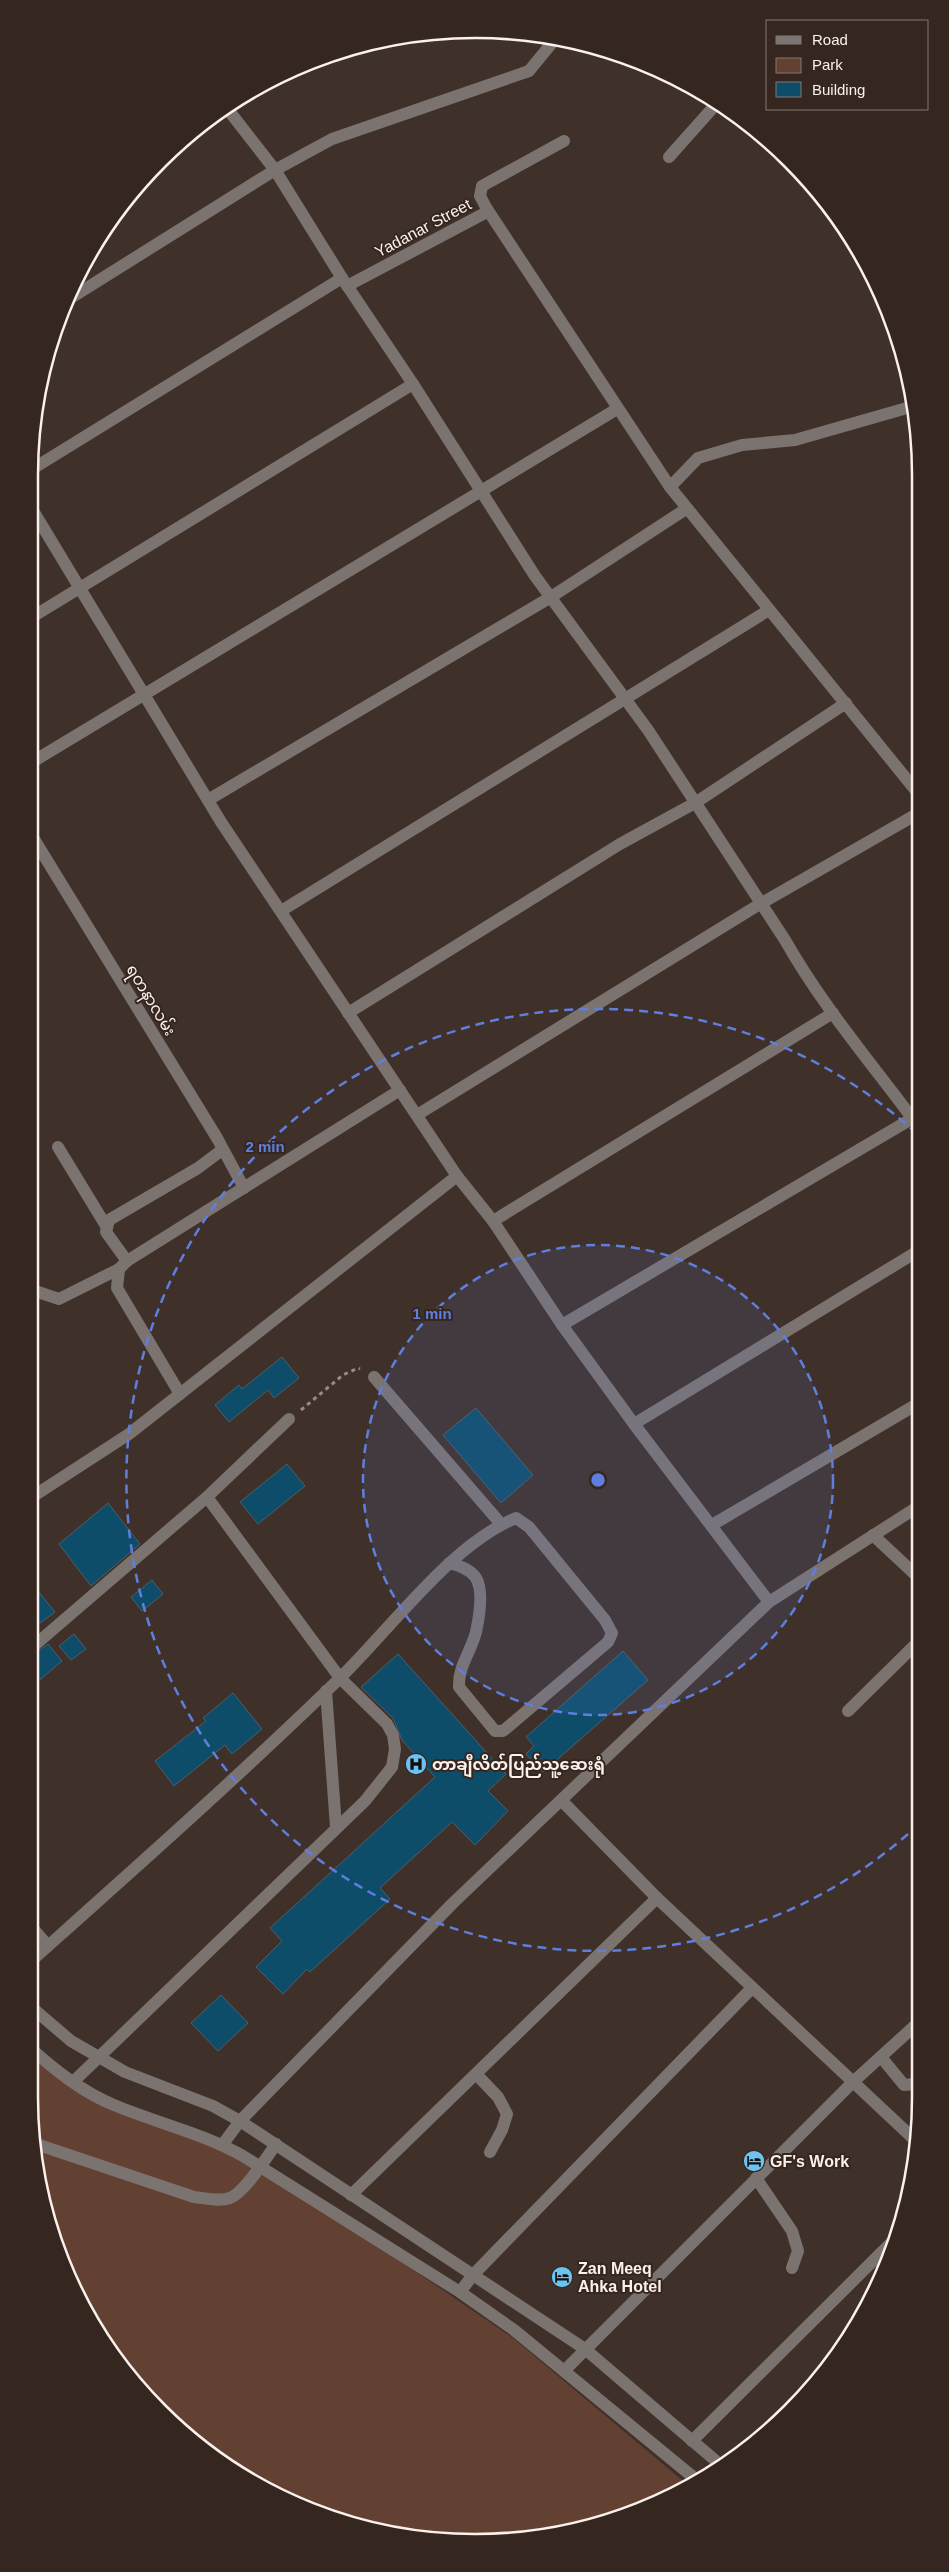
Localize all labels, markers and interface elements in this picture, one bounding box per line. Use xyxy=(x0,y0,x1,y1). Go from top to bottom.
legend xyxy=(766,20,929,110)
text: Road xyxy=(812,31,848,48)
text: Park xyxy=(812,56,843,73)
text: Building xyxy=(812,81,865,98)
street label: Yadanar Street xyxy=(372,195,474,260)
street label: ရတနာလမ်း xyxy=(119,960,181,1041)
text: 2 min xyxy=(245,1138,285,1155)
text: 1 min xyxy=(412,1305,452,1322)
centre of rings xyxy=(589,1471,607,1489)
hospital icon: တာချီလိတ်ပြည်သူ့ဆေးရုံ xyxy=(404,1752,428,1776)
place label: တာချီလိတ်ပြည်သူ့ဆေးရုံ xyxy=(432,1753,605,1778)
hotel icon: GF's Work xyxy=(742,2149,766,2173)
place label: GF's Work xyxy=(770,2153,849,2170)
place label: Zan Meeq Ahka Hotel xyxy=(578,2260,662,2295)
hotel icon: Zan Meeq Ahka Hotel xyxy=(550,2265,574,2289)

